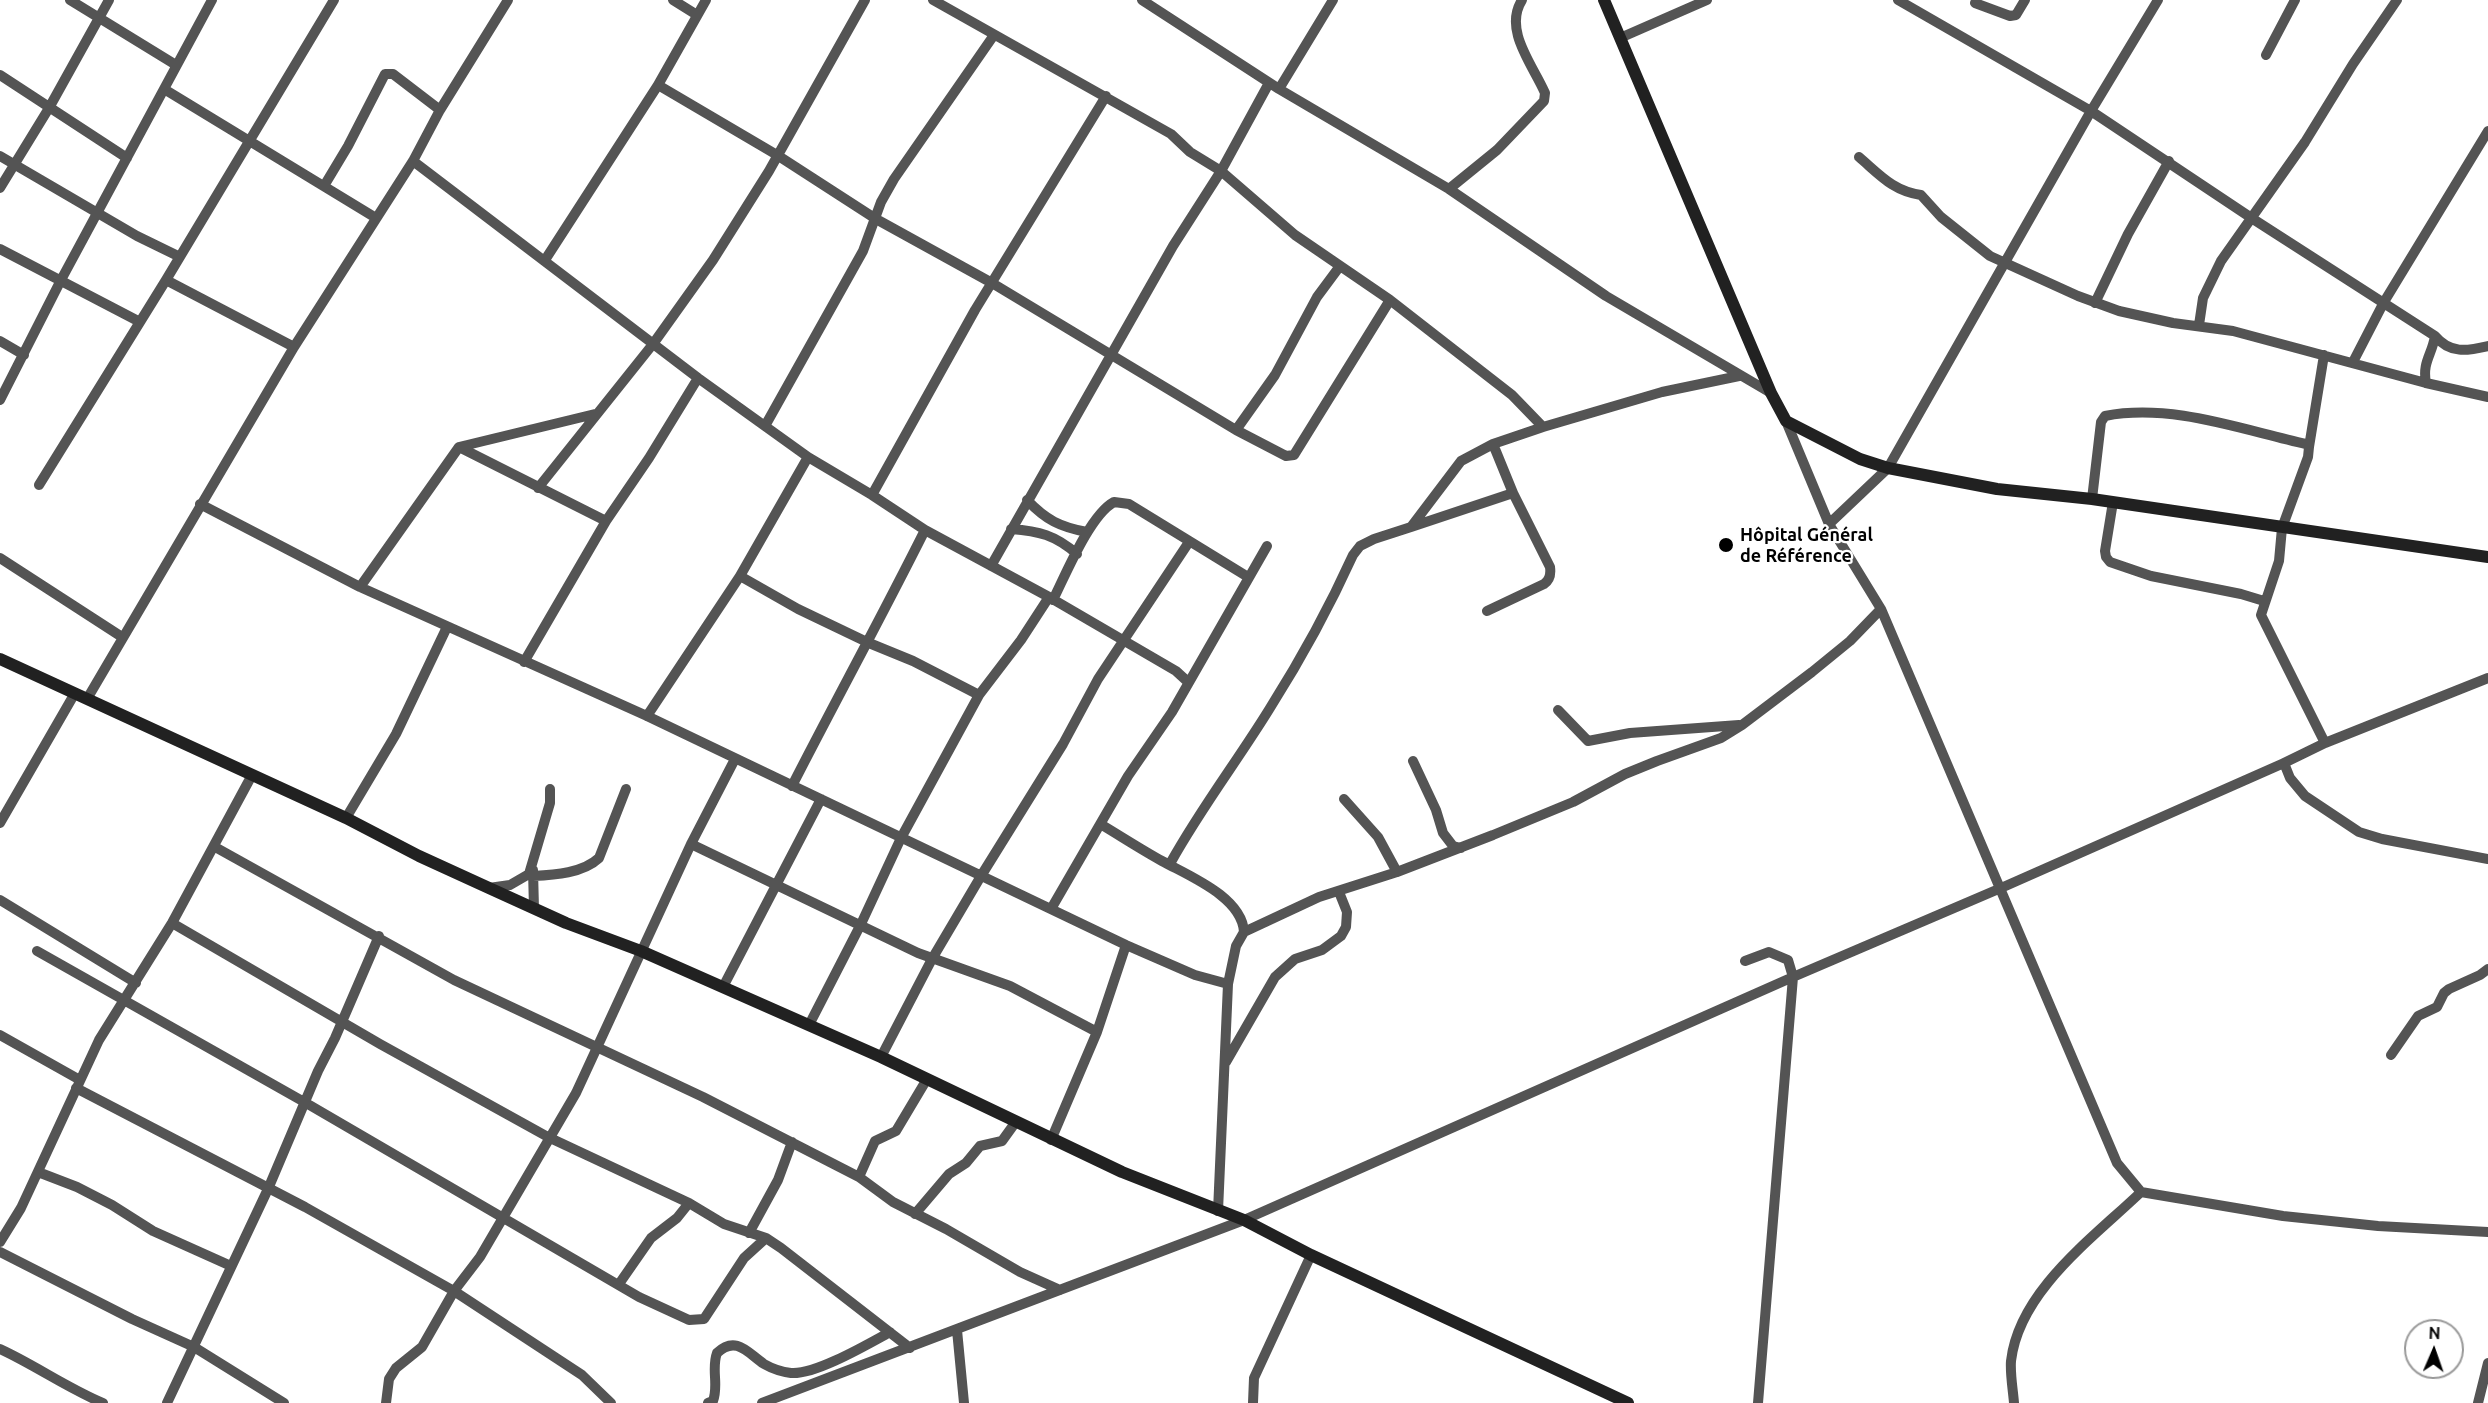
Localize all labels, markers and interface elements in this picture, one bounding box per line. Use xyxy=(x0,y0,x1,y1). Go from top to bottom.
place label: Hôpital Général de Référence xyxy=(1740,524,1873,566)
marker: Hôpital Général de Référence xyxy=(1717,536,1735,554)
north arrow xyxy=(2404,1319,2464,1379)
text: N xyxy=(2428,1324,2441,1342)

